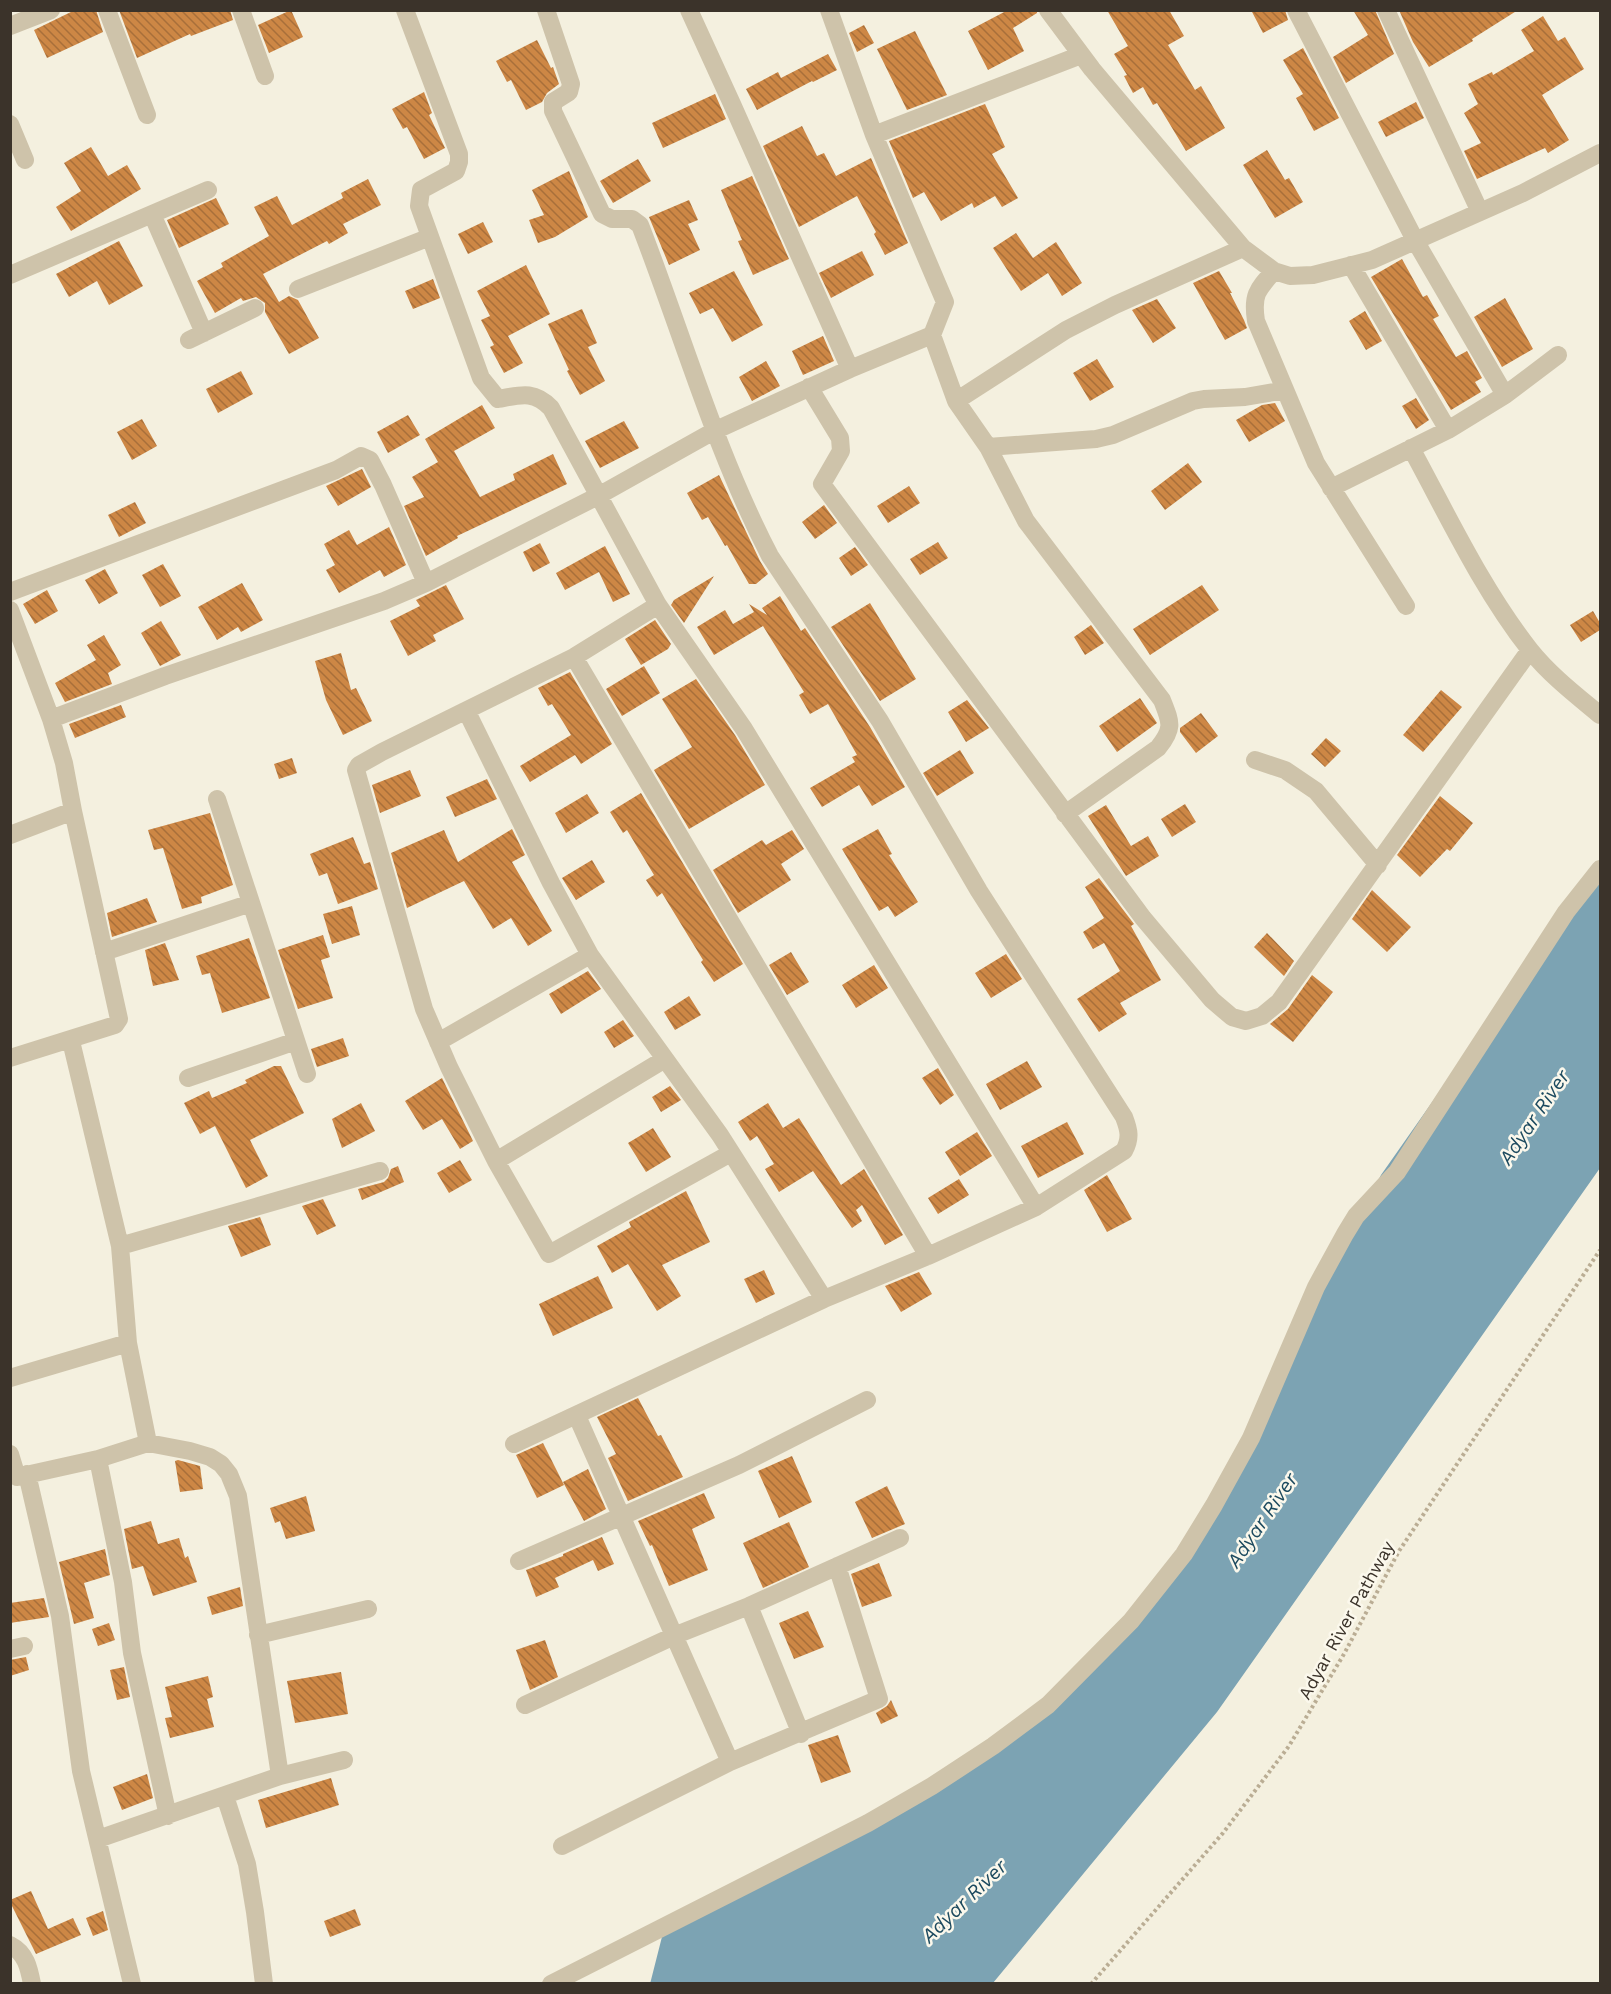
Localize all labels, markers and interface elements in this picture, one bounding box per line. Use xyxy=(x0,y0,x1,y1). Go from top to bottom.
water label: Adyar River xyxy=(1493,1064,1575,1170)
water label: Adyar River xyxy=(1221,1467,1303,1573)
street label: Adyar River Pathway xyxy=(1294,1536,1399,1703)
water label: Adyar River xyxy=(916,1854,1012,1948)

